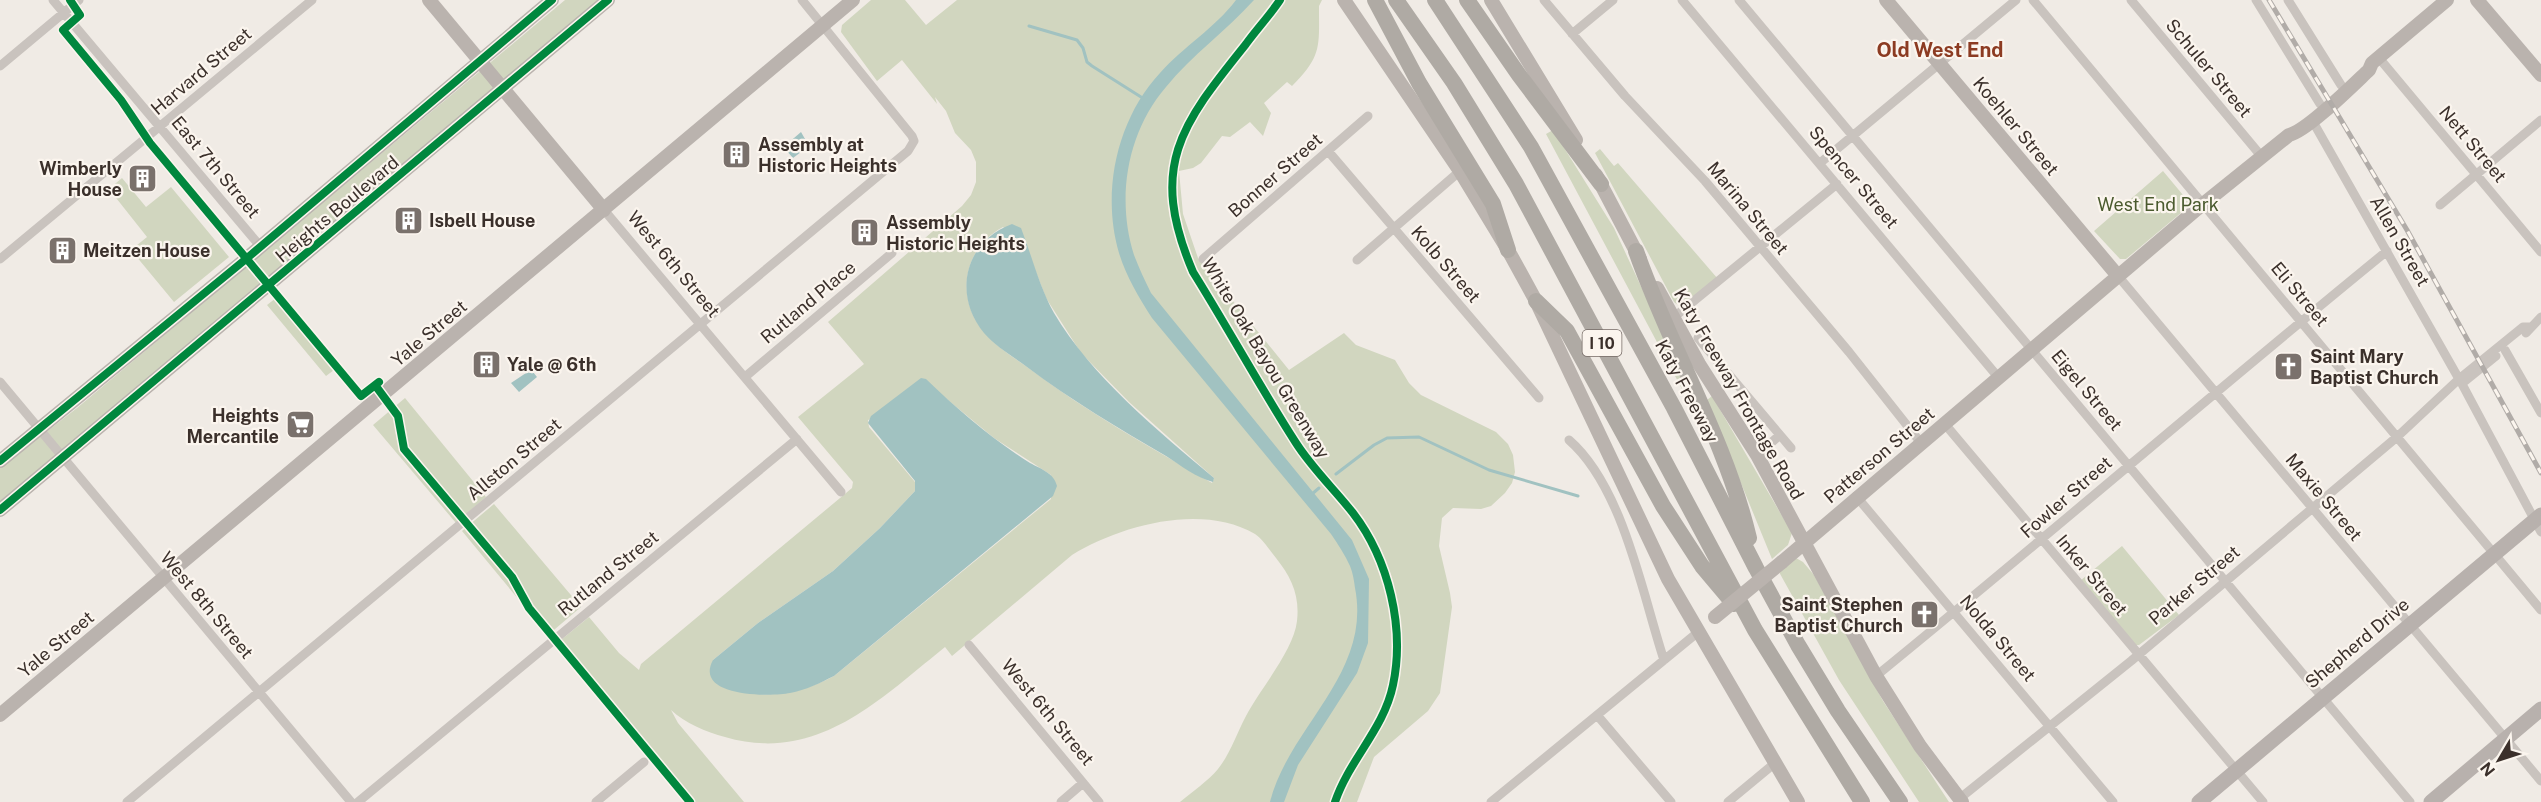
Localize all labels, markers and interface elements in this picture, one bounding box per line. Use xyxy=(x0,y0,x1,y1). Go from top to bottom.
street label: Schuler Street xyxy=(2162,15,2256,121)
street label: Harvard Street xyxy=(147,23,255,119)
district label: Old West End xyxy=(1877,38,2003,62)
street label: Koehler Street xyxy=(1969,73,2063,179)
street label: Nett Street xyxy=(2435,102,2511,186)
street label: East 7th Street xyxy=(167,112,265,222)
street label: Spencer Street xyxy=(1805,121,1903,233)
street label: Bonner Street xyxy=(1224,129,1326,221)
place label: Assembly at Historic Heights xyxy=(758,134,897,176)
building icon: Assembly at Historic Heights xyxy=(721,138,753,170)
street label: Heights Boulevard xyxy=(271,151,403,267)
street label: Marina Street xyxy=(1703,157,1793,259)
place label: Wimberly House xyxy=(39,158,122,200)
building icon: Wimberly House xyxy=(127,162,159,194)
street label: Allen Street xyxy=(2366,192,2434,290)
park label: West End Park xyxy=(2097,194,2219,215)
building icon: Isbell House xyxy=(392,204,424,236)
street label: West 6th Street xyxy=(623,207,725,321)
place label: Isbell House xyxy=(429,210,535,231)
place label: Assembly Historic Heights xyxy=(886,212,1025,254)
building icon: Assembly Historic Heights xyxy=(849,216,881,248)
street label: Kolb Street xyxy=(1407,221,1485,307)
building icon: Meitzen House xyxy=(46,234,78,266)
place label: Meitzen House xyxy=(83,240,210,261)
street label: White Oak Bayou Greenway xyxy=(1198,254,1335,463)
street label: Rutland Place xyxy=(756,256,860,348)
street label: Eli Street xyxy=(2267,257,2333,331)
street label: Katy Freeway Frontage Road xyxy=(1670,285,1808,503)
street label: Yale Street xyxy=(387,295,471,371)
road number: I 10 xyxy=(1582,330,1622,356)
street label: Katy Freeway xyxy=(1651,336,1723,446)
street label: Eigel Street xyxy=(2047,345,2127,435)
place label: Saint Mary Baptist Church xyxy=(2310,346,2439,388)
building icon: Yale @ 6th xyxy=(470,348,502,380)
church icon: Saint Mary Baptist Church xyxy=(2273,350,2305,382)
place label: Yale @ 6th xyxy=(507,354,596,375)
street label: Patterson Street xyxy=(1820,403,1938,507)
place label: Heights Mercantile xyxy=(187,405,279,447)
supermarket icon: Heights Mercantile xyxy=(284,409,316,441)
street label: Allston Street xyxy=(463,414,565,504)
street label: Maxie Street xyxy=(2281,449,2367,545)
street label: Fowler Street xyxy=(2016,452,2116,542)
street label: Rutland Street xyxy=(554,526,662,620)
street label: Inker Street xyxy=(2052,530,2132,620)
street label: Parker Street xyxy=(2144,541,2244,629)
street label: West 8th Street xyxy=(156,547,258,663)
street label: Nolda Street xyxy=(1956,591,2040,685)
street label: Shepherd Drive xyxy=(2301,593,2413,693)
place label: Saint Stephen Baptist Church xyxy=(1774,594,1903,636)
church icon: Saint Stephen Baptist Church xyxy=(1908,598,1940,630)
street label: Yale Street xyxy=(14,606,98,682)
street label: West 6th Street xyxy=(997,655,1099,769)
north arrow xyxy=(2469,730,2529,790)
text: N xyxy=(2476,758,2499,780)

